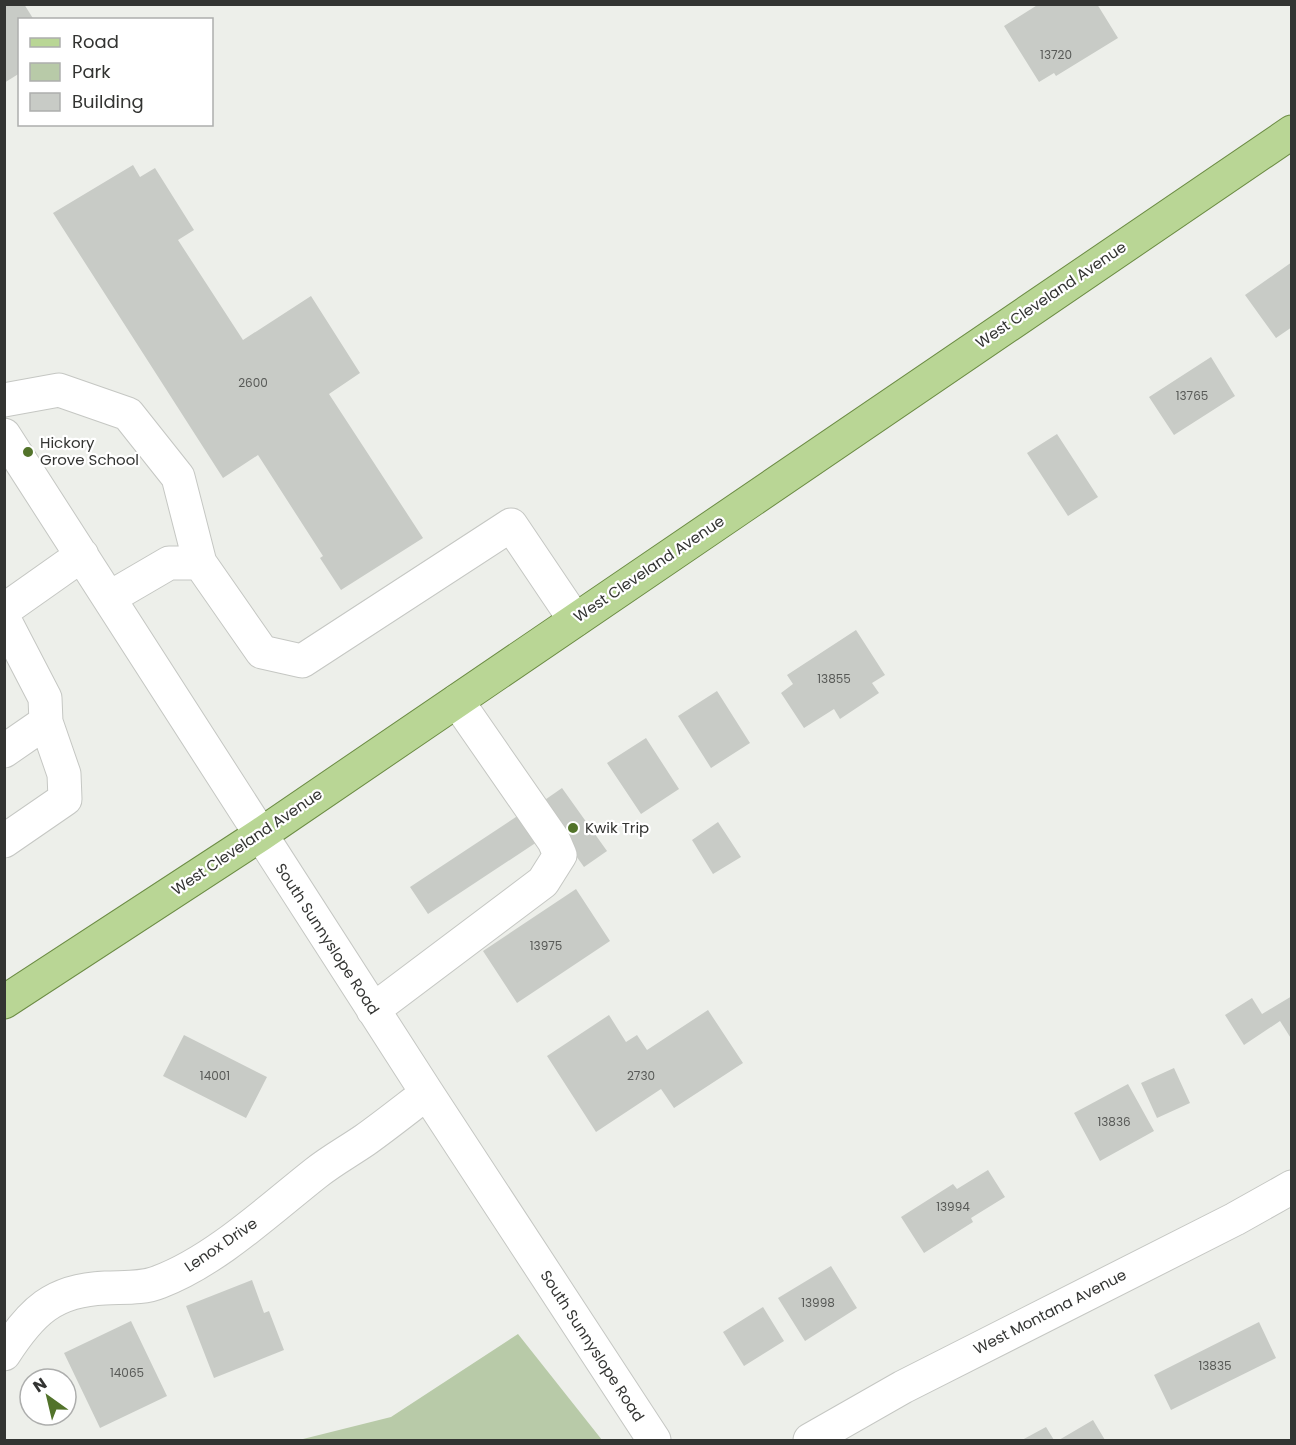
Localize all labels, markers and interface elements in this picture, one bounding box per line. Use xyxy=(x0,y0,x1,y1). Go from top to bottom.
legend xyxy=(18,18,213,126)
text: Road xyxy=(72,29,119,54)
house number: 13720 xyxy=(1040,46,1072,63)
text: Park xyxy=(72,59,111,84)
text: Building xyxy=(72,89,144,114)
street label: West Cleveland Avenue xyxy=(971,236,1130,353)
house number: 2600 xyxy=(238,374,268,391)
house number: 13765 xyxy=(1176,387,1208,404)
place label: Hickory Grove School xyxy=(40,432,139,470)
marker: Hickory Grove School xyxy=(21,445,35,459)
street label: West Cleveland Avenue xyxy=(569,510,728,627)
house number: 13855 xyxy=(817,670,851,687)
street label: West Cleveland Avenue xyxy=(167,783,326,900)
place label: Kwik Trip xyxy=(585,817,649,838)
marker: Kwik Trip xyxy=(566,821,580,835)
street label: South Sunnyslope Road xyxy=(270,859,384,1019)
house number: 13975 xyxy=(530,937,562,954)
house number: 14001 xyxy=(200,1067,230,1084)
house number: 2730 xyxy=(627,1067,655,1084)
house number: 13836 xyxy=(1097,1113,1131,1130)
house number: 13994 xyxy=(936,1198,970,1215)
street label: Lenox Drive xyxy=(180,1212,261,1277)
street label: West Montana Avenue xyxy=(970,1264,1130,1359)
street label: South Sunnyslope Road xyxy=(535,1266,649,1426)
house number: 13998 xyxy=(801,1294,835,1311)
house number: 13835 xyxy=(1198,1357,1232,1374)
house number: 14065 xyxy=(110,1364,144,1381)
north arrow xyxy=(18,1367,78,1427)
text: N xyxy=(28,1372,51,1398)

